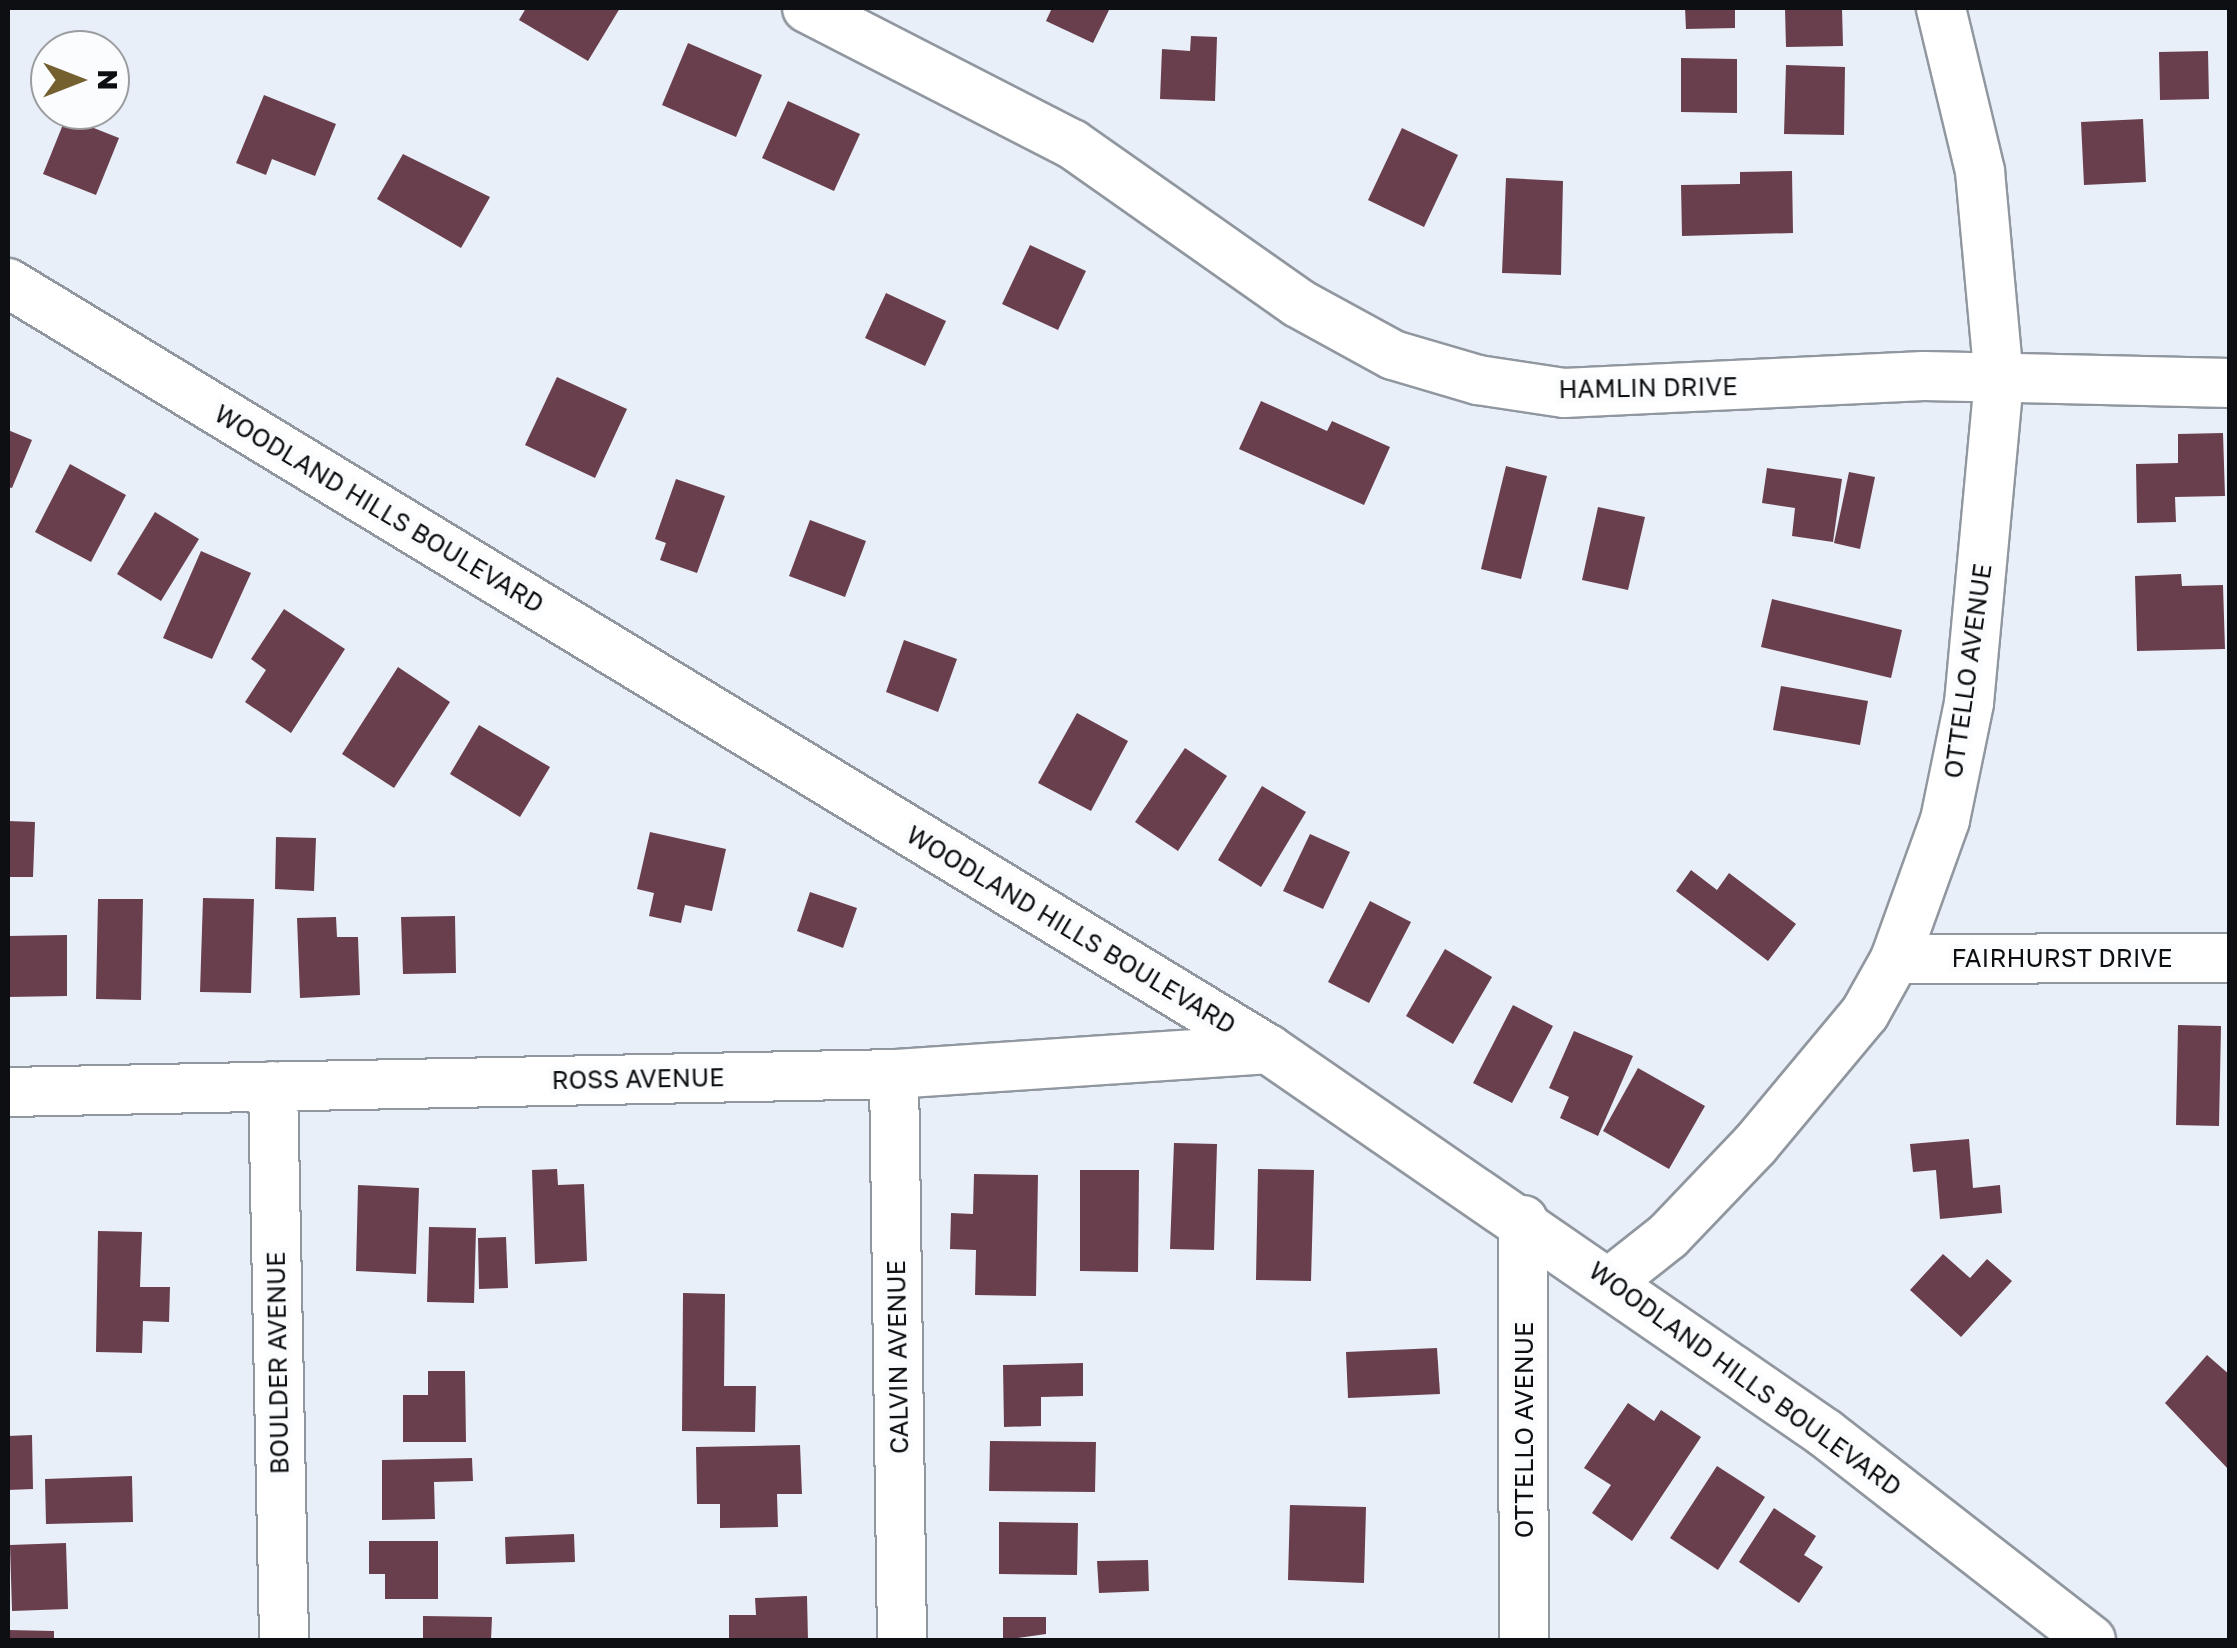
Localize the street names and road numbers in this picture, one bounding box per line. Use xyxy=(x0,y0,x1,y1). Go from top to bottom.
street label: HAMLIN DRIVE xyxy=(1558,371,1738,405)
street label: WOODLAND HILLS BOULEVARD xyxy=(209,399,549,619)
street label: OTTELLO AVENUE xyxy=(1938,562,1998,780)
street label: WOODLAND HILLS BOULEVARD xyxy=(901,820,1241,1040)
street label: FAIRHURST DRIVE xyxy=(1951,943,2173,973)
street label: ROSS AVENUE xyxy=(551,1062,725,1096)
street label: BOULDER AVENUE xyxy=(261,1251,295,1475)
street label: WOODLAND HILLS BOULEVARD xyxy=(1583,1256,1907,1502)
street label: CALVIN AVENUE xyxy=(881,1260,915,1454)
street label: OTTELLO AVENUE xyxy=(1509,1322,1539,1538)

